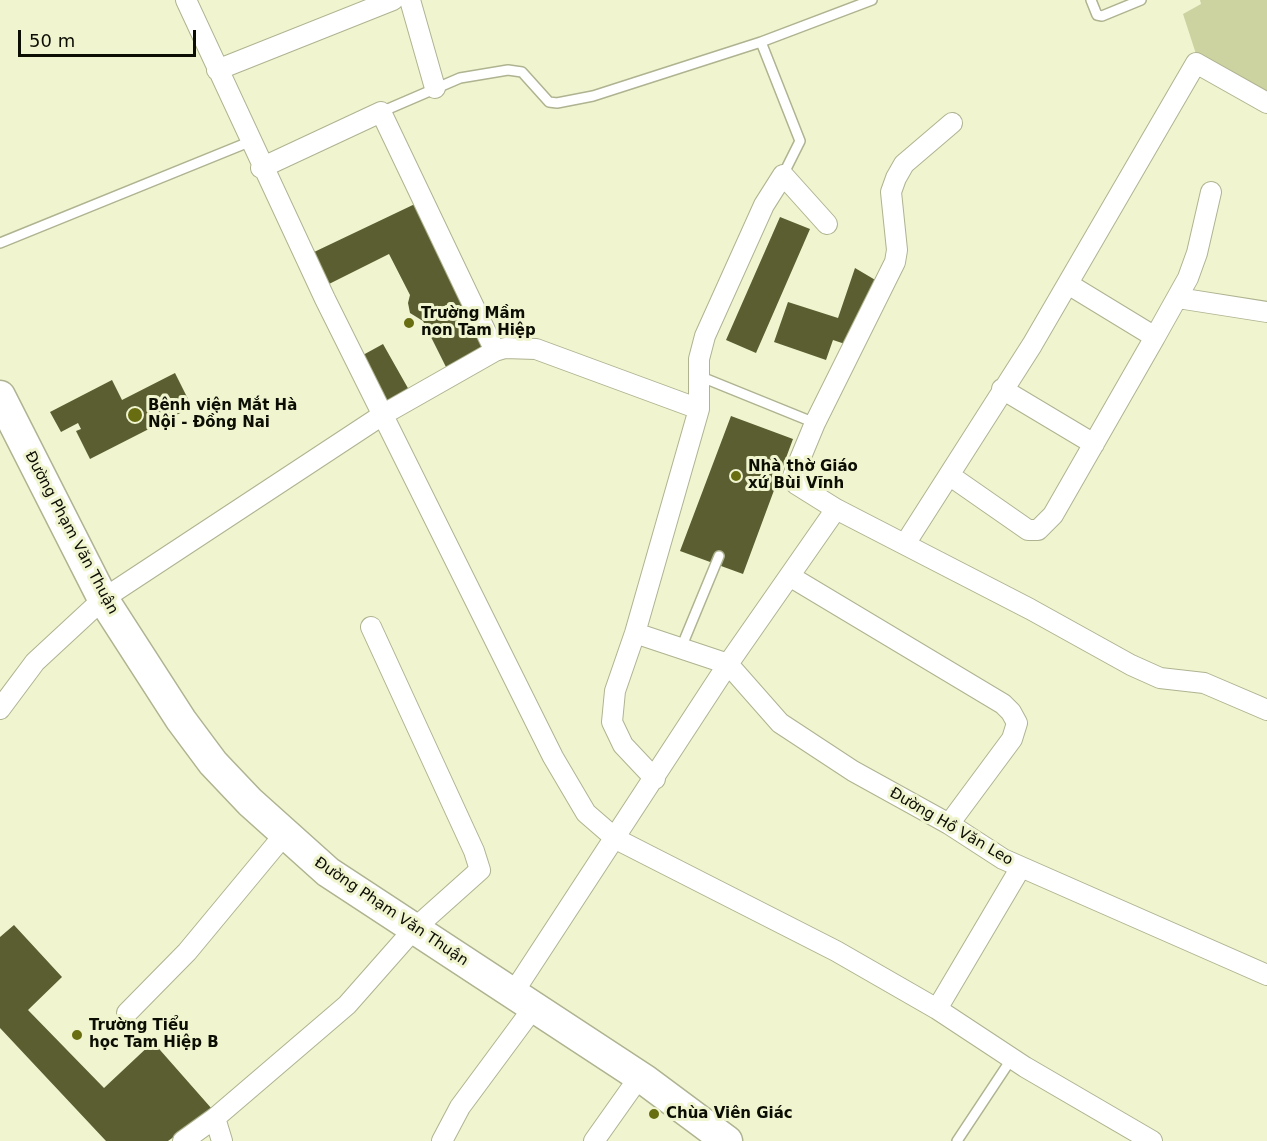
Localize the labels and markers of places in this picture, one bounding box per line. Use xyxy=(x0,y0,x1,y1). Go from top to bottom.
place label: Trường Mầm non Tam Hiệp xyxy=(421,305,536,340)
marker: Trường Mầm non Tam Hiệp xyxy=(402,316,416,330)
place label: Bệnh viện Mắt Hà Nội - Đồng Nai xyxy=(148,397,297,432)
marker: Bệnh viện Mắt Hà Nội - Đồng Nai xyxy=(126,406,144,424)
place label: Nhà thờ Giáo xứ Bùi Vĩnh xyxy=(748,458,858,493)
marker: Nhà thờ Giáo xứ Bùi Vĩnh xyxy=(729,469,743,483)
place label: Trường Tiểu học Tam Hiệp B xyxy=(89,1017,219,1052)
marker: Trường Tiểu học Tam Hiệp B xyxy=(70,1028,84,1042)
place label: Chùa Viên Giác xyxy=(666,1105,793,1123)
marker: Chùa Viên Giác xyxy=(647,1107,661,1121)

